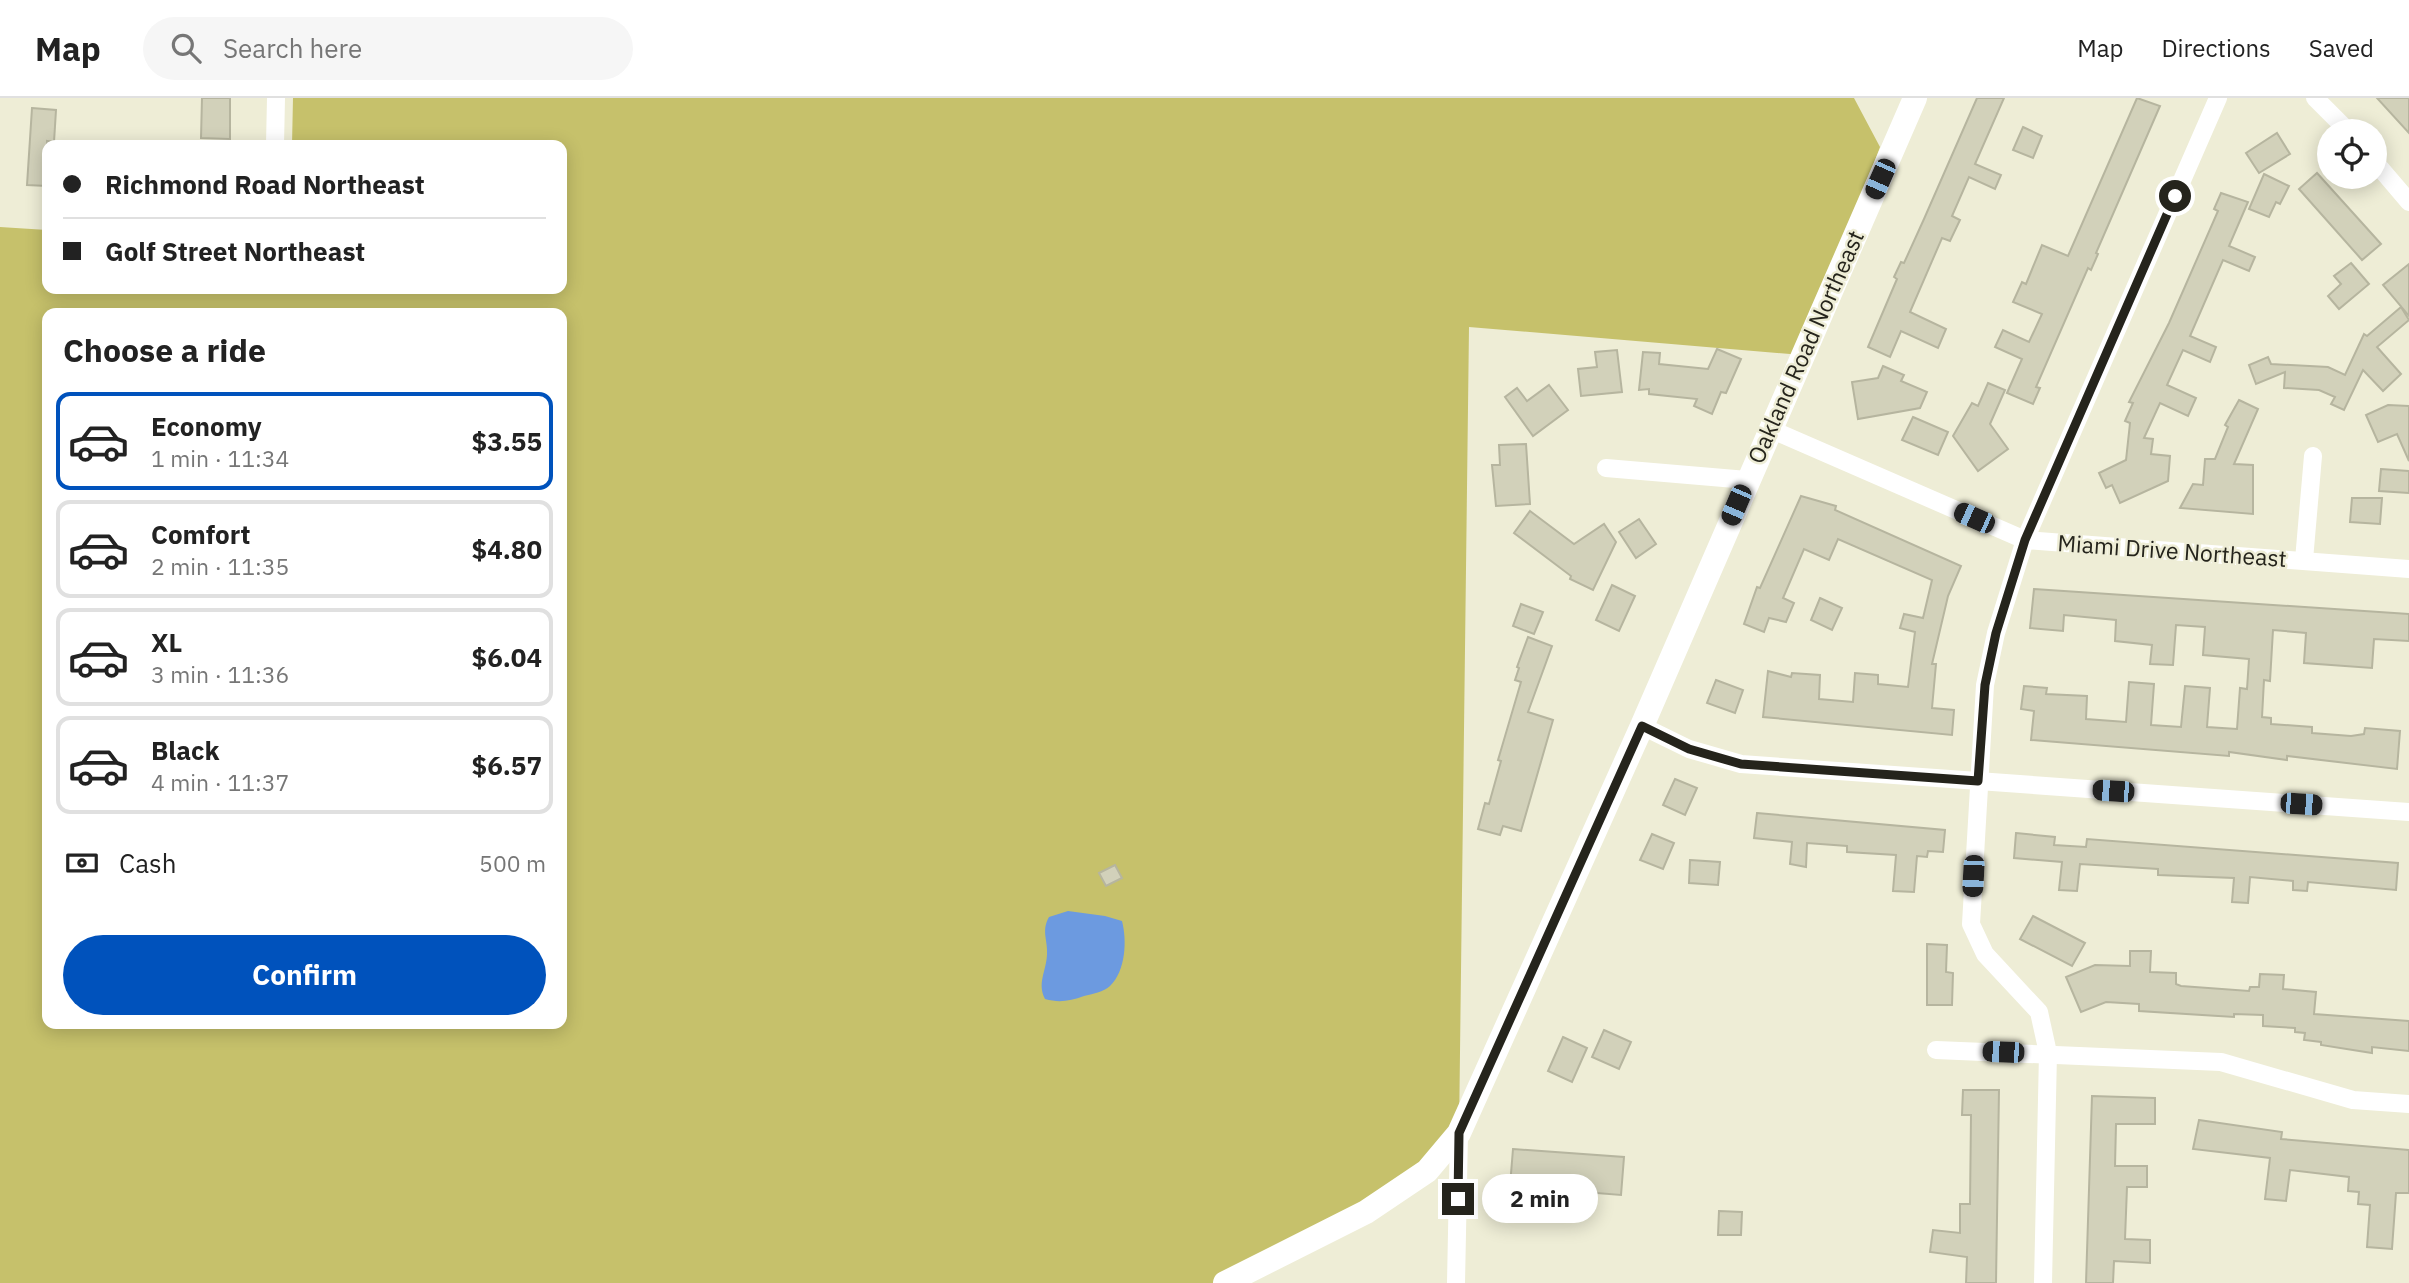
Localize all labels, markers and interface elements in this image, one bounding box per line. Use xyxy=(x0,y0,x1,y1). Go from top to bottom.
search box xyxy=(143,17,633,80)
text: Map xyxy=(35,27,101,70)
icon: search xyxy=(167,29,205,67)
text: Search here xyxy=(223,31,362,65)
text: Map xyxy=(2077,32,2123,64)
text: Directions xyxy=(2161,32,2271,64)
text: Saved xyxy=(2309,32,2374,64)
map controls xyxy=(2317,119,2387,189)
button: locate xyxy=(2317,119,2387,189)
car xyxy=(1862,156,1899,202)
text: Richmond Road Northeast xyxy=(105,167,425,201)
route start xyxy=(2159,180,2191,212)
street label: Oakland Road Northeast xyxy=(1740,225,1870,468)
text: Golf Street Northeast xyxy=(105,234,365,268)
text: Choose a ride xyxy=(63,329,266,371)
text: Economy xyxy=(151,409,262,443)
icon: car xyxy=(67,410,130,473)
text: $3.55 xyxy=(472,424,542,458)
text: 1 min · 11:34 xyxy=(151,443,289,473)
car xyxy=(1719,482,1754,528)
car xyxy=(1951,500,1998,536)
text: Comfort xyxy=(151,517,250,551)
icon: car xyxy=(67,518,130,581)
street label: Miami Drive Northeast xyxy=(2056,527,2288,573)
text: $4.80 xyxy=(472,532,542,566)
text: 2 min · 11:35 xyxy=(151,551,289,581)
text: XL xyxy=(151,625,182,659)
icon: car xyxy=(67,626,130,689)
text: $6.04 xyxy=(472,640,542,674)
text: 3 min · 11:36 xyxy=(151,659,289,689)
text: Black xyxy=(151,733,219,767)
icon: car xyxy=(67,734,130,797)
text: $6.57 xyxy=(472,748,542,782)
text: 4 min · 11:37 xyxy=(151,767,289,797)
car xyxy=(2092,779,2135,803)
car xyxy=(2280,792,2323,816)
icon: cash xyxy=(63,844,101,882)
text: Cash xyxy=(119,846,176,880)
text: 500 m xyxy=(479,848,546,878)
car xyxy=(1962,854,1985,898)
button: Confirm xyxy=(63,935,546,1015)
car xyxy=(1982,1041,2025,1063)
callout: 2 min xyxy=(1482,1174,1598,1224)
route end xyxy=(1442,1183,1474,1215)
text: 2 min xyxy=(1510,1183,1570,1213)

